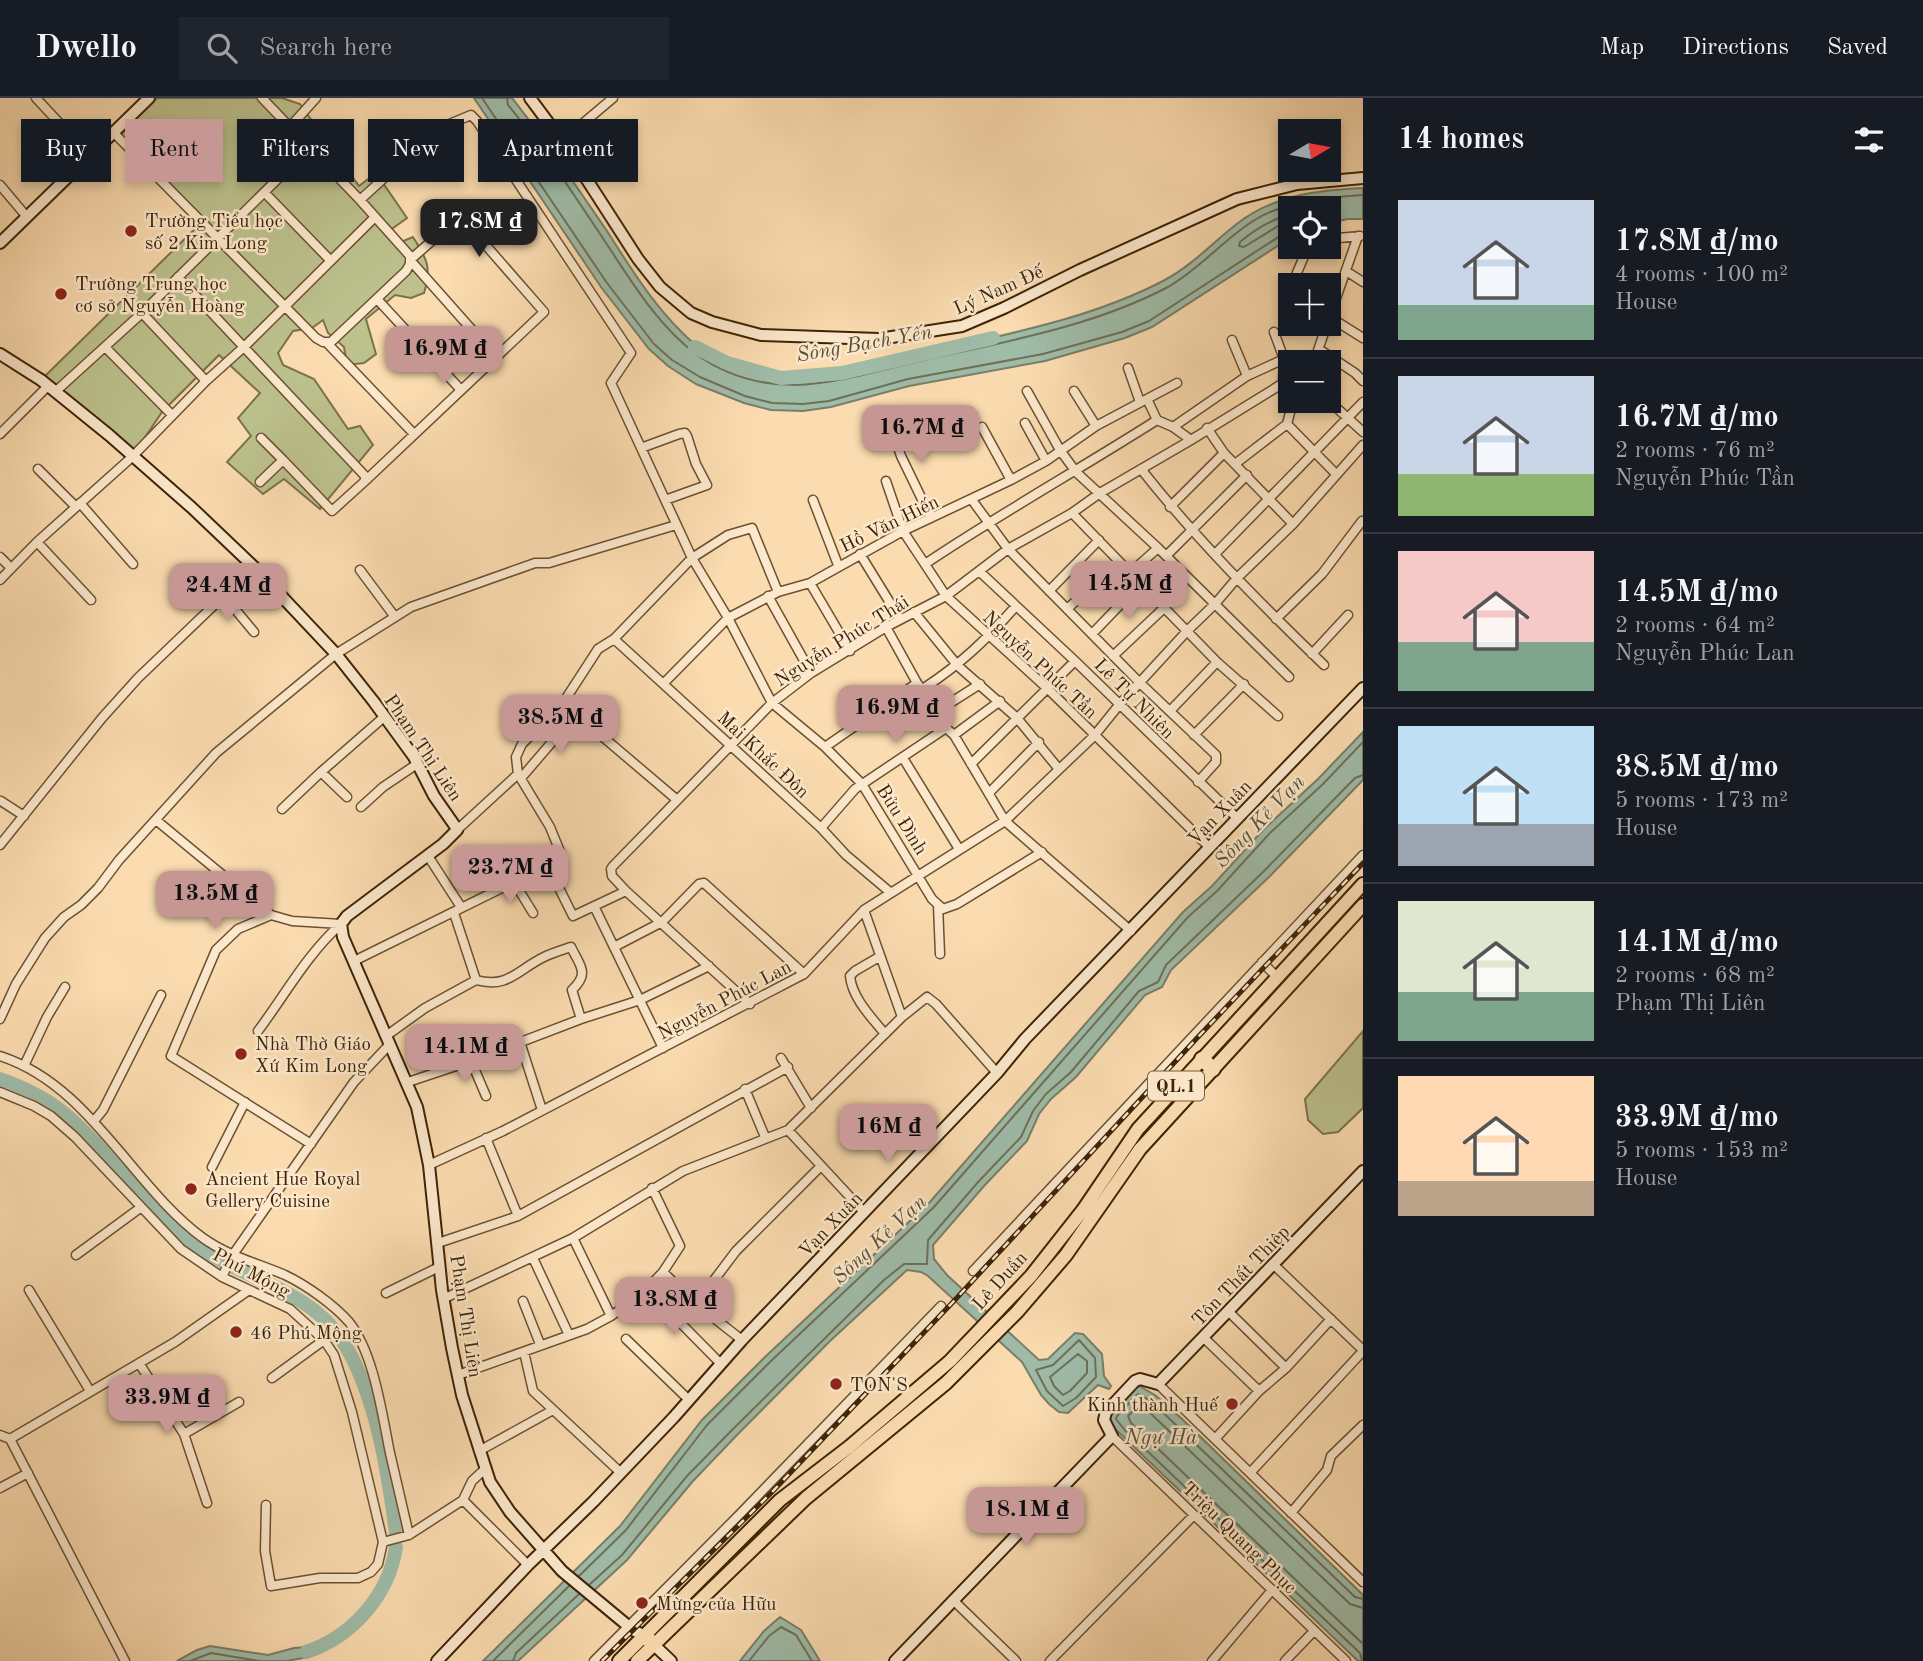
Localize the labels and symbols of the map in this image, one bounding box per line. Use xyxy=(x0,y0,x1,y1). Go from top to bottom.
north arrow xyxy=(1278,119,1340,182)
pin: 17.8M ₫ xyxy=(414,200,544,259)
place label: Trường Tiểu học số 2 Kim Long xyxy=(145,211,283,254)
marker: Trường Tiểu học số 2 Kim Long xyxy=(123,223,139,239)
street label: Lý Nam Đế xyxy=(951,262,1048,319)
place label: Trường Trung học cơ sở Nguyễn Hoàng xyxy=(75,276,245,317)
marker: Trường Trung học cơ sở Nguyễn Hoàng xyxy=(53,286,69,302)
water label: Sông Bạch Yến xyxy=(795,322,934,367)
pin: 16.9M ₫ xyxy=(379,327,509,386)
pin: 16.7M ₫ xyxy=(856,406,986,465)
street label: Hồ Văn Hiến xyxy=(836,490,943,557)
pin: 14.5M ₫ xyxy=(1064,561,1194,621)
pin: 24.4M ₫ xyxy=(163,564,293,623)
street label: Nguyễn Phúc Thái xyxy=(771,591,913,691)
street label: Nguyễn Phúc Tần xyxy=(978,606,1102,723)
street label: Lê Tự Nhiên xyxy=(1089,656,1177,744)
pin: 16.9M ₫ xyxy=(831,686,961,745)
street label: Phạm Thị Liên xyxy=(379,692,465,805)
pin: 38.5M ₫ xyxy=(495,696,625,755)
street label: Mai Khắc Đôn xyxy=(713,707,814,803)
water label: Sông Kẻ Vạn xyxy=(1211,772,1309,873)
street label: Vạn Xuân xyxy=(1185,777,1256,850)
street label: Bửu Đình xyxy=(872,782,930,859)
pin: 23.7M ₫ xyxy=(445,846,575,905)
pin: 13.5M ₫ xyxy=(150,872,280,931)
street label: Nguyễn Phúc Lan xyxy=(654,956,795,1044)
pin: 14.1M ₫ xyxy=(400,1024,530,1084)
place label: Nhà Thờ Giáo Xứ Kim Long xyxy=(255,1036,371,1077)
marker: Nhà Thờ Giáo Xứ Kim Long xyxy=(233,1046,249,1062)
road number: QL.1 xyxy=(1148,1071,1204,1100)
pin: 16M ₫ xyxy=(839,1104,937,1164)
place label: Ancient Hue Royal Gellery Cuisine xyxy=(205,1171,360,1212)
marker: Ancient Hue Royal Gellery Cuisine xyxy=(183,1181,199,1197)
street label: Vạn Xuân xyxy=(796,1189,867,1262)
water label: Sông Kẻ Vạn xyxy=(829,1191,931,1289)
street label: Tôn Thất Thiệp xyxy=(1189,1222,1294,1331)
street label: Phú Mộng xyxy=(209,1246,293,1303)
street label: Lê Duẩn xyxy=(968,1247,1032,1315)
street label: Phạm Thị Liên xyxy=(445,1254,484,1379)
pin: 13.8M ₫ xyxy=(609,1278,739,1337)
marker: 46 Phú Mộng xyxy=(228,1324,244,1340)
place label: 46 Phú Mộng xyxy=(250,1325,363,1344)
pin: 33.9M ₫ xyxy=(102,1376,232,1435)
marker: TON'S xyxy=(828,1376,844,1392)
place label: TON'S xyxy=(850,1377,908,1396)
place label: Kinh thành Huế xyxy=(1086,1396,1219,1416)
marker: Kinh thành Huế xyxy=(1224,1396,1240,1412)
water label: Ngự Hà xyxy=(1124,1428,1197,1449)
street label: Triệu Quang Phục xyxy=(1177,1479,1299,1598)
pin: 18.1M ₫ xyxy=(961,1488,1091,1547)
marker: Mừng cửa Hữu xyxy=(634,1595,650,1611)
place label: Mừng cửa Hữu xyxy=(656,1596,776,1615)

